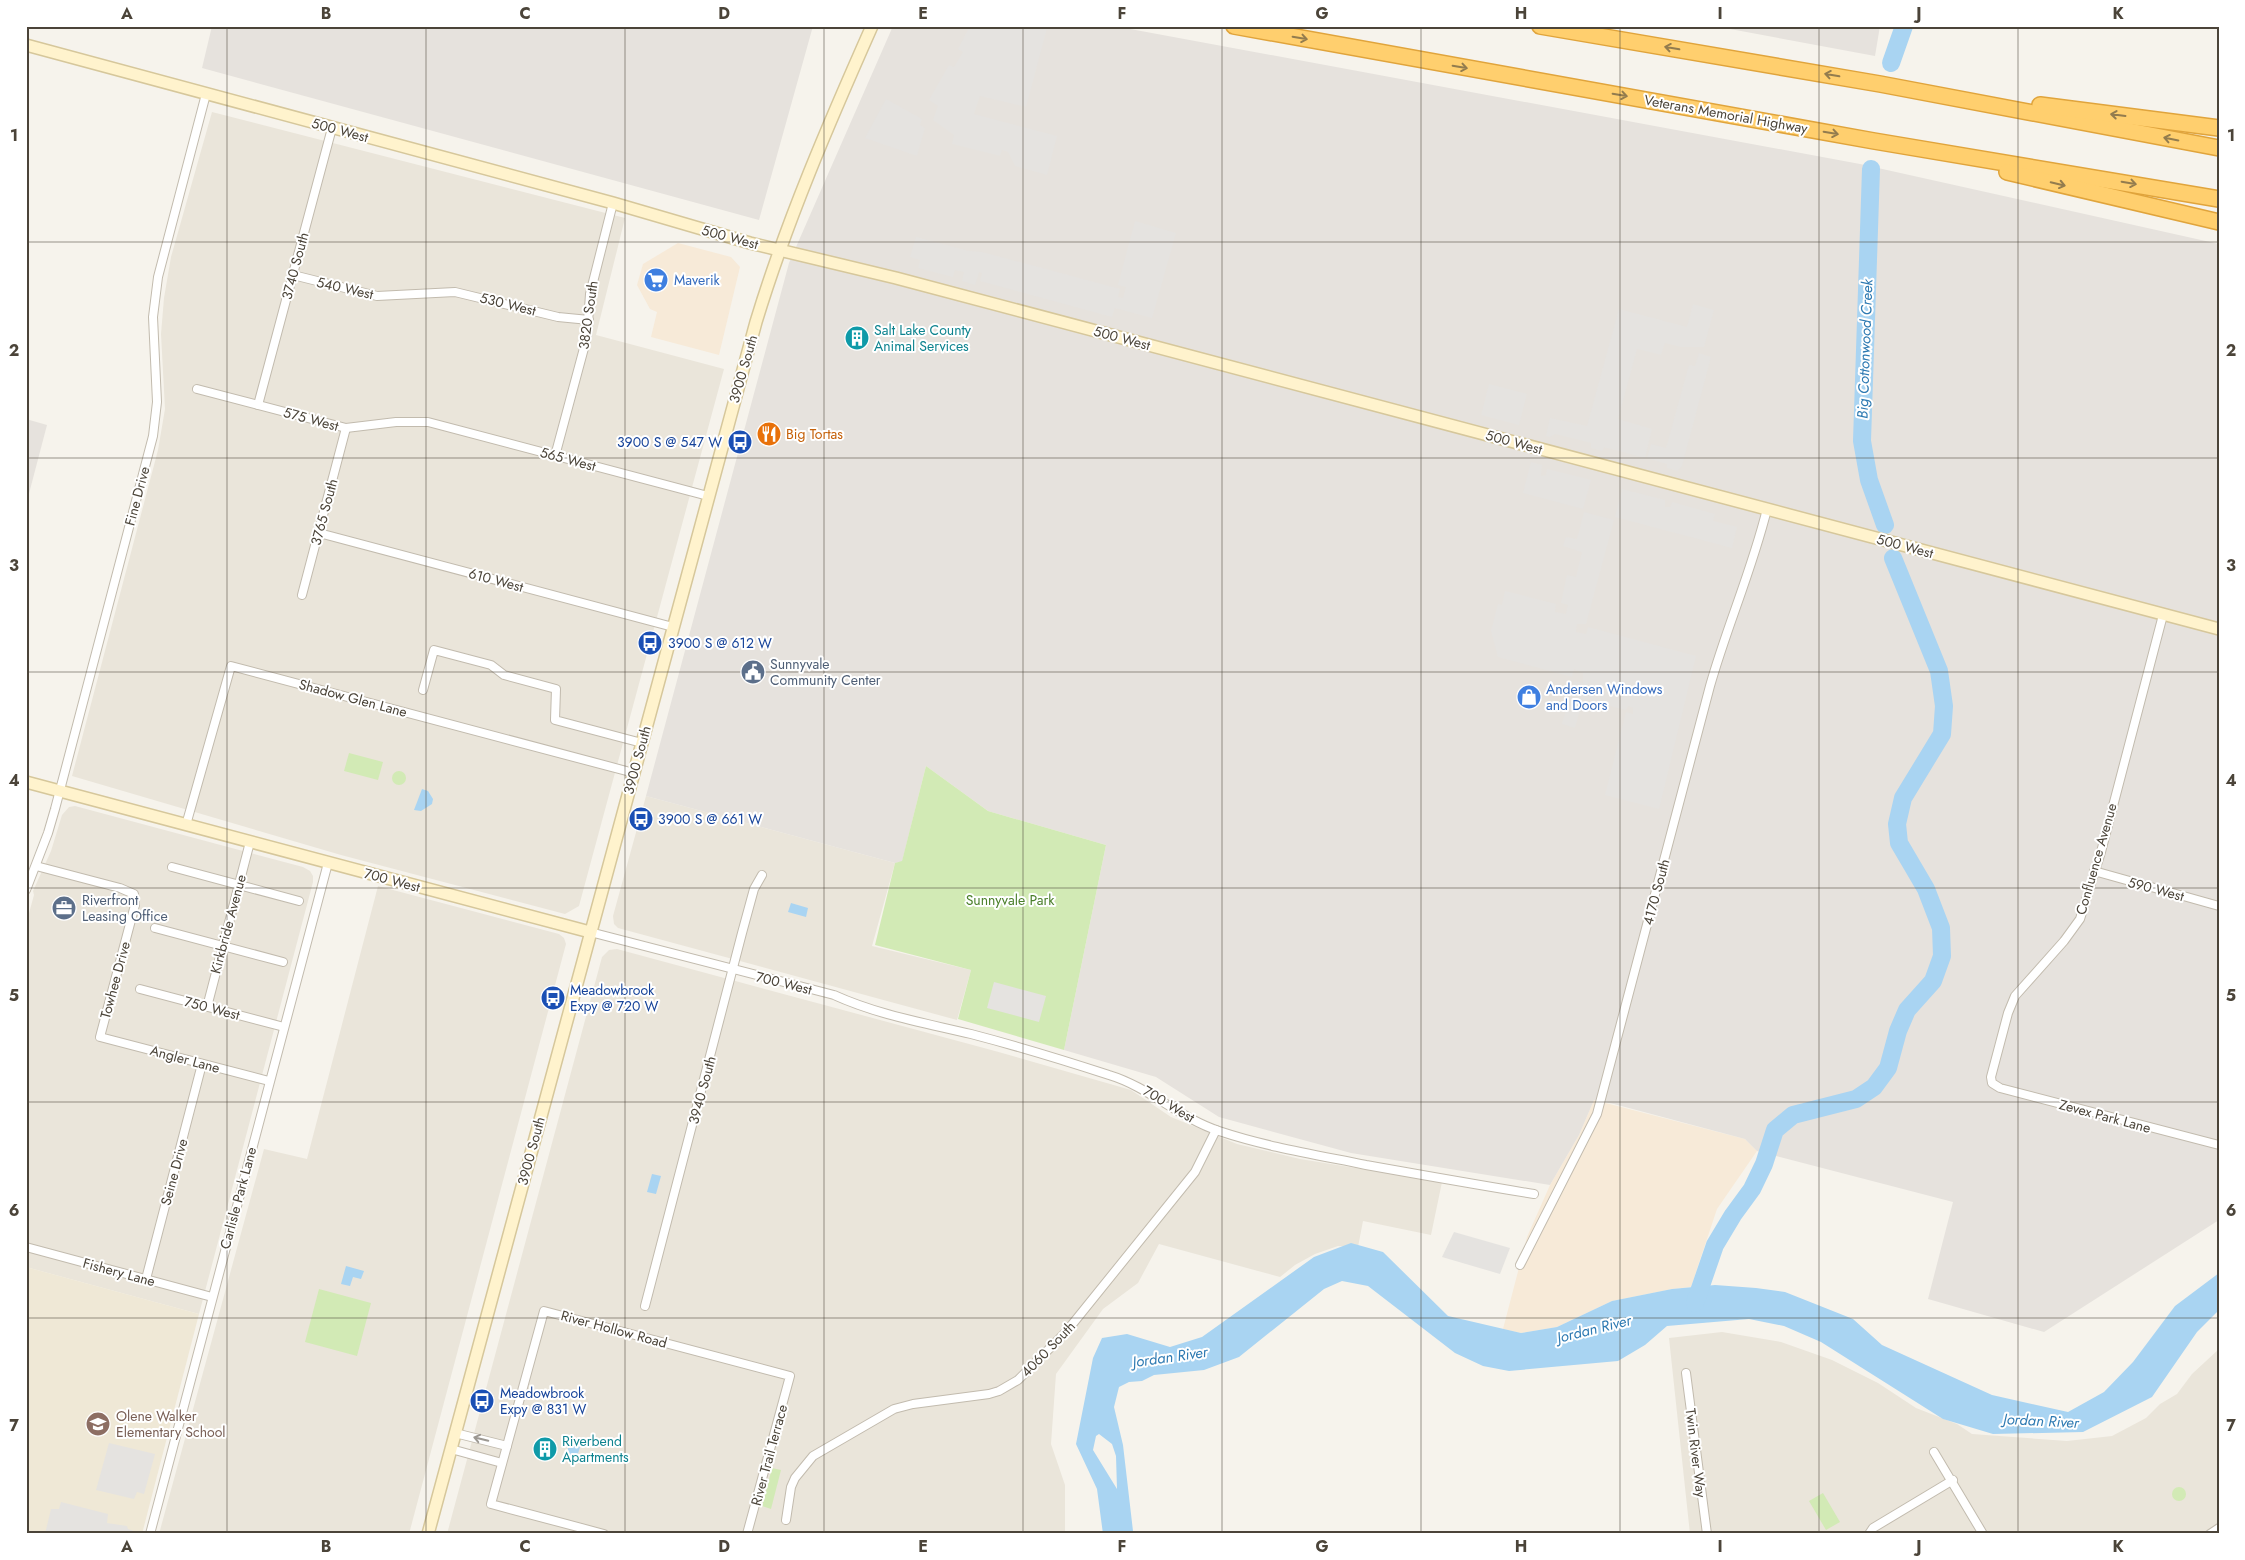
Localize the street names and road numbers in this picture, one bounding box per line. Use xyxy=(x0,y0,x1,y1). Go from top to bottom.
street label: Veterans Memorial Highway xyxy=(1643,90,1810,138)
street label: 500 West xyxy=(309,113,371,147)
street label: 500 West xyxy=(699,220,761,254)
street label: 3740 South xyxy=(276,230,314,302)
street label: 540 West xyxy=(315,272,376,304)
street label: 3820 South xyxy=(573,279,603,351)
street label: 530 West xyxy=(478,287,539,321)
street label: 500 West xyxy=(1091,321,1153,355)
street label: 3900 South xyxy=(724,333,762,405)
street label: 575 West xyxy=(281,402,341,436)
street label: 500 West xyxy=(1483,425,1545,459)
street label: 565 West xyxy=(538,442,599,476)
street label: Fine Drive xyxy=(120,464,154,528)
street label: 3765 South xyxy=(305,476,343,548)
street label: 500 West xyxy=(1874,529,1936,563)
street label: 610 West xyxy=(466,563,526,597)
street label: Shadow Glen Lane xyxy=(297,674,409,722)
street label: 3900 South xyxy=(618,724,656,796)
street label: Confluence Avenue xyxy=(2070,801,2122,917)
street label: 4170 South xyxy=(1638,857,1674,927)
street label: 700 West xyxy=(362,863,423,897)
street label: Kirkbride Avenue xyxy=(205,872,251,976)
street label: 590 West xyxy=(2126,872,2187,906)
street label: Towhee Drive xyxy=(95,939,135,1021)
street label: 700 West xyxy=(754,966,815,1000)
street label: 750 West xyxy=(182,991,243,1025)
street label: Angler Lane xyxy=(148,1040,222,1078)
street label: 3940 South xyxy=(683,1054,721,1126)
street label: 700 West xyxy=(1139,1081,1199,1128)
street label: Zevex Park Lane xyxy=(2057,1094,2153,1138)
street label: 3900 South xyxy=(512,1115,550,1187)
street label: Seine Drive xyxy=(155,1136,193,1208)
street label: Carlisle Park Lane xyxy=(215,1145,261,1251)
street label: Fishery Lane xyxy=(81,1253,157,1291)
street label: River Hollow Road xyxy=(559,1305,669,1353)
street label: 4060 South xyxy=(1016,1317,1080,1381)
street label: River Trail Terrace xyxy=(746,1402,792,1508)
street label: Twin River Way xyxy=(1681,1407,1711,1500)

